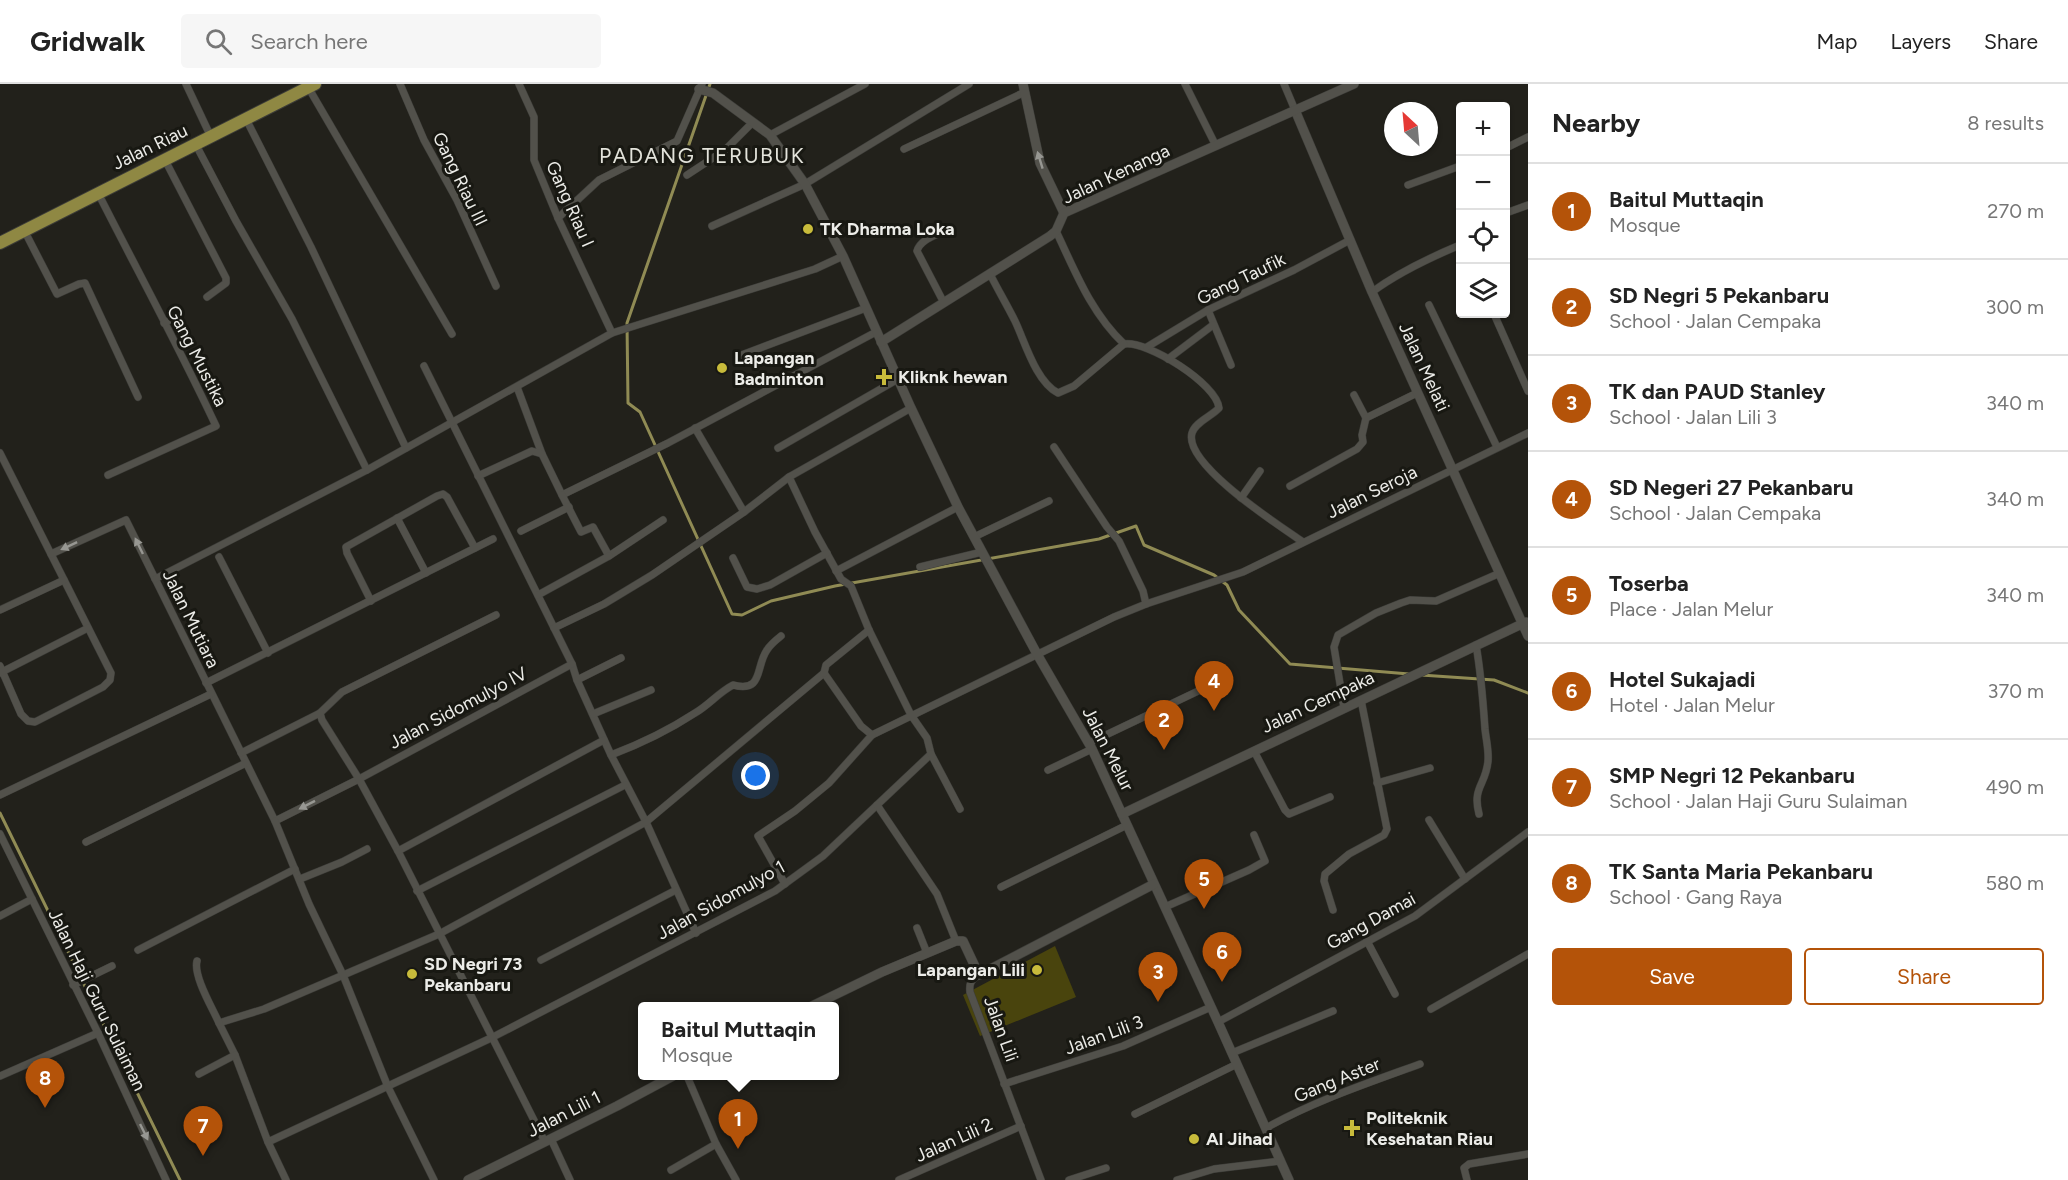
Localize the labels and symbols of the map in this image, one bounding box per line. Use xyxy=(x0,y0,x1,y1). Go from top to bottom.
north arrow xyxy=(1384,102,1438,156)
street label: Jalan Riau xyxy=(109,119,191,175)
street label: Gang Riau III xyxy=(428,128,492,230)
street label: Jalan Kenanga xyxy=(1059,140,1173,208)
district label: PADANG TERUBUK xyxy=(599,143,805,168)
one-way arrow xyxy=(1035,151,1044,169)
street label: Gang Riau I xyxy=(541,158,599,250)
place label: TK Dharma Loka xyxy=(820,218,955,240)
marker: TK Dharma Loka xyxy=(801,222,815,236)
street label: Gang Taufik xyxy=(1193,248,1289,310)
street label: Gang Mustika xyxy=(162,302,232,410)
street label: Jalan Melati xyxy=(1394,319,1454,415)
place label: Lapangan Badminton xyxy=(734,347,824,390)
marker: Lapangan Badminton xyxy=(715,361,729,375)
place label: Kliknk hewan xyxy=(898,366,1007,388)
marker: Kliknk hewan xyxy=(875,368,893,386)
street label: Jalan Seroja xyxy=(1323,461,1421,523)
one-way arrow xyxy=(135,538,144,555)
one-way arrow xyxy=(60,541,78,551)
street label: Jalan Mutiara xyxy=(158,566,224,672)
street label: Jalan Sidomulyo IV xyxy=(385,662,531,754)
pin: 4 xyxy=(1194,662,1234,711)
street label: Jalan Cempaka xyxy=(1258,666,1378,738)
pin: 2 xyxy=(1144,700,1184,750)
street label: Jalan Melur xyxy=(1077,703,1139,795)
your location xyxy=(741,761,770,790)
one-way arrow xyxy=(298,800,315,810)
street label: Jalan Sidomulyo 1 xyxy=(653,856,789,944)
pin: 5 xyxy=(1184,860,1224,909)
street label: Gang Damai xyxy=(1323,888,1419,954)
street label: Jalan Haji Guru Sulaiman xyxy=(43,906,151,1094)
pin: 6 xyxy=(1202,932,1242,982)
pin: 3 xyxy=(1138,952,1178,1002)
place label: SD Negri 73 Pekanbaru xyxy=(424,953,522,996)
place label: Lapangan Lili xyxy=(917,959,1025,981)
marker: Lapangan Lili xyxy=(1030,963,1044,977)
marker: SD Negri 73 Pekanbaru xyxy=(405,967,419,981)
street label: Jalan Lili xyxy=(979,993,1023,1065)
street label: Jalan Lili 3 xyxy=(1062,1011,1146,1059)
street label: Gang Aster xyxy=(1291,1053,1383,1107)
pin: 8 xyxy=(26,1058,64,1108)
street label: Jalan Lili 1 xyxy=(524,1086,604,1142)
pin: 1 xyxy=(718,1100,758,1149)
pin: 7 xyxy=(184,1106,222,1156)
place label: Politeknik Kesehatan Riau xyxy=(1366,1107,1493,1150)
street label: Jalan Lili 2 xyxy=(912,1113,996,1167)
marker: Politeknik Kesehatan Riau xyxy=(1343,1119,1361,1137)
one-way arrow xyxy=(139,1124,148,1141)
place label: Al Jihad xyxy=(1206,1128,1273,1150)
marker: Al Jihad xyxy=(1187,1132,1201,1146)

